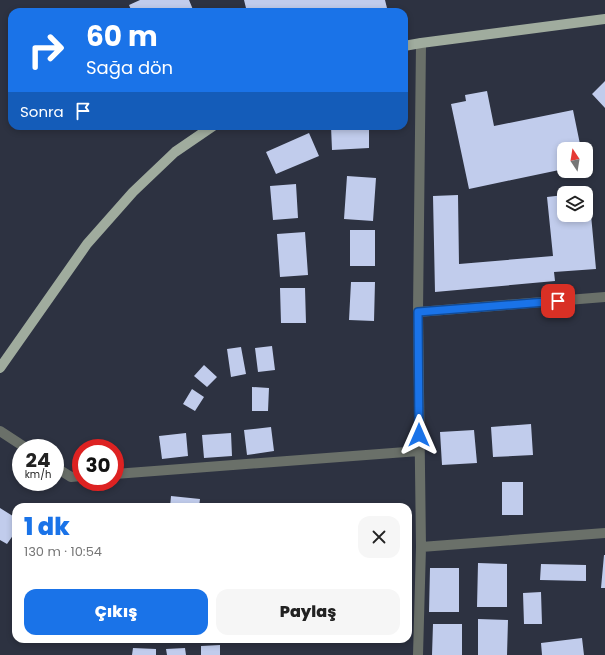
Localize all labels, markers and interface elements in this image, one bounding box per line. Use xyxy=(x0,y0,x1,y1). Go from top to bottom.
text: 60 m xyxy=(86,17,158,56)
icon: right xyxy=(20,24,72,76)
text: Sağa dön xyxy=(86,55,173,80)
icon: arrive xyxy=(72,100,94,122)
text: Sonra xyxy=(20,101,64,122)
north arrow xyxy=(557,142,593,178)
map controls xyxy=(557,142,593,222)
button: layers xyxy=(557,186,593,222)
pin xyxy=(541,284,575,318)
icon: arrive xyxy=(547,290,569,312)
position arrow xyxy=(398,414,440,456)
speed limit sign: 30 xyxy=(72,439,124,491)
text: 24 xyxy=(26,446,50,474)
text: km/h xyxy=(25,467,51,482)
text: 1 dk xyxy=(24,510,70,543)
button: close xyxy=(358,516,400,558)
text: 130 m · 10:54 xyxy=(24,542,102,561)
button: Çıkış xyxy=(24,589,208,635)
button: Paylaş xyxy=(216,589,400,635)

